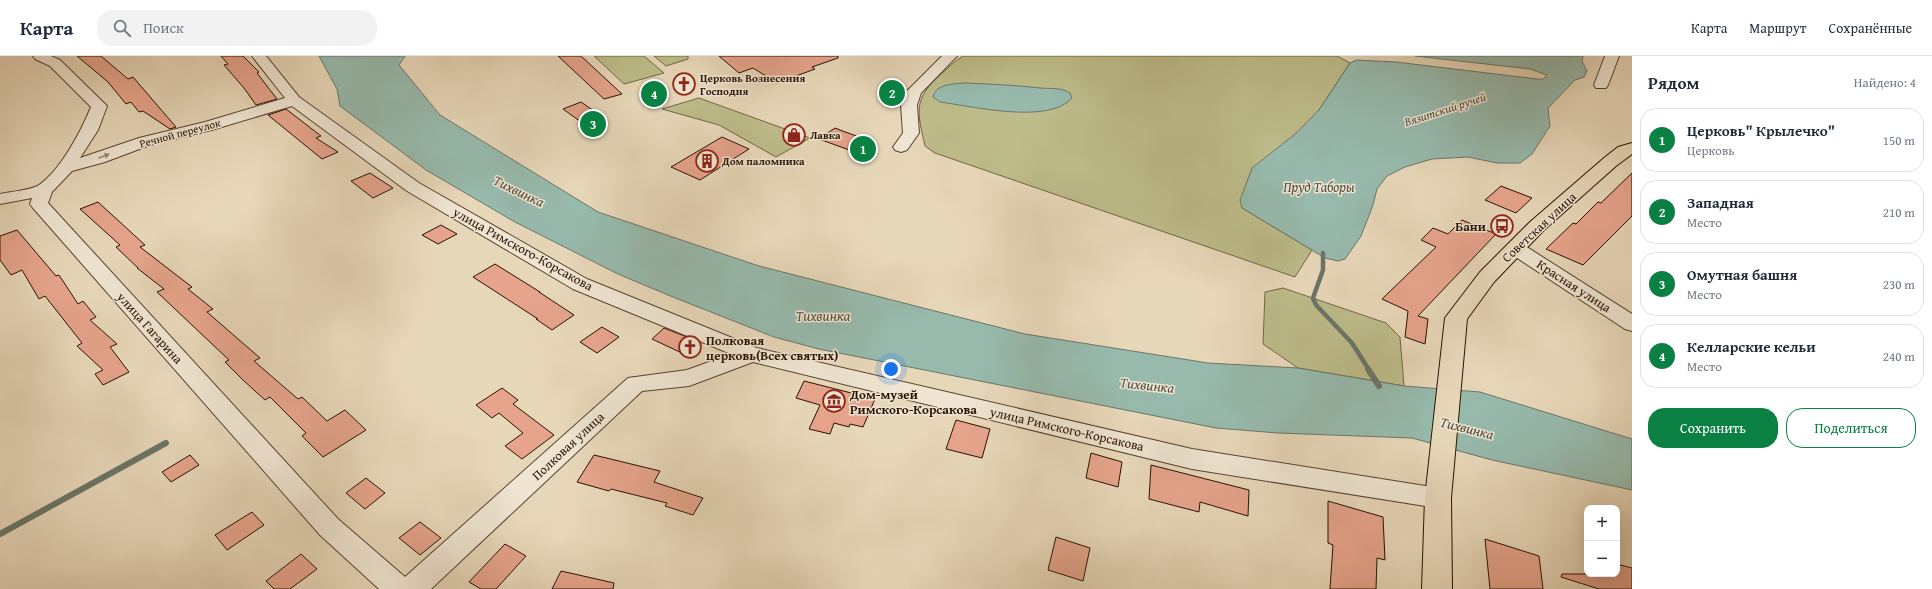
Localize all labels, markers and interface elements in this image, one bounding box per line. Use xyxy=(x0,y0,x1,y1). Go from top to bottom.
search box xyxy=(97,10,377,46)
text: Карта xyxy=(20,14,73,42)
icon: search xyxy=(111,17,133,39)
text: Поиск xyxy=(143,17,184,38)
text: Карта xyxy=(1691,18,1727,38)
text: Маршрут xyxy=(1749,18,1807,38)
text: Сохранённые xyxy=(1829,18,1912,38)
place label: Церковь Вознесения Господня xyxy=(700,70,805,99)
text: Рядом xyxy=(1648,70,1699,95)
church icon: Церковь Вознесения Господня xyxy=(671,71,697,97)
text: Найдено: 4 xyxy=(1854,73,1916,92)
pin: 2 xyxy=(879,78,905,108)
pin: 4 xyxy=(641,79,667,109)
water label: Вязитский ручей xyxy=(1401,88,1488,130)
pin: 3 xyxy=(580,109,606,139)
street label: Речной переулок xyxy=(138,114,223,152)
text: Церковь" Крылечко" xyxy=(1687,120,1835,141)
shop icon: Лавка xyxy=(781,122,807,148)
place label: Лавка xyxy=(810,127,841,143)
text: 1 xyxy=(1659,131,1665,150)
text: 150 m xyxy=(1883,131,1915,150)
pin: 1 xyxy=(850,134,876,164)
text: Церковь xyxy=(1687,141,1734,160)
building icon: Дом паломника xyxy=(694,148,720,174)
one-way arrow xyxy=(98,153,110,159)
place label: Дом паломника xyxy=(721,153,805,169)
water label: Тихвинка xyxy=(490,170,548,212)
water label: Пруд Таборы xyxy=(1283,177,1355,197)
street label: Советская улица xyxy=(1498,187,1581,267)
text: Западная xyxy=(1687,192,1754,213)
street label: улица Римского-Корсакова xyxy=(449,202,597,296)
text: 2 xyxy=(1659,203,1665,222)
text: 210 m xyxy=(1883,203,1915,222)
bus stop icon: Бани xyxy=(1489,213,1515,239)
text: Место xyxy=(1687,213,1722,232)
place label: Бани xyxy=(1455,217,1486,236)
street label: Красная улица xyxy=(1533,255,1616,318)
text: Омутная башня xyxy=(1687,264,1797,285)
text: 3 xyxy=(1659,275,1665,294)
text: 230 m xyxy=(1883,275,1915,294)
text: Место xyxy=(1687,285,1722,304)
street label: улица Гагарина xyxy=(112,287,188,369)
water label: Тихвинка xyxy=(796,306,851,326)
place label: Полковая церковь(Всех святых) xyxy=(706,331,838,365)
church icon: Полковая церковь(Всех святых) xyxy=(677,334,703,360)
text: Келларские кельи xyxy=(1687,336,1816,357)
text: 4 xyxy=(1659,347,1665,366)
text: 240 m xyxy=(1883,347,1915,366)
text: Место xyxy=(1687,357,1722,376)
your location xyxy=(881,359,901,379)
water label: Тихвинка xyxy=(1119,372,1176,398)
place label: Дом-музей Римского-Корсакова xyxy=(849,385,977,419)
museum icon: Дом-музей Римского-Корсакова xyxy=(821,388,847,414)
street label: улица Римского-Корсакова xyxy=(987,402,1147,456)
street label: Полковая улица xyxy=(528,407,609,485)
button: Сохранить xyxy=(1648,408,1778,448)
button: Поделиться xyxy=(1786,408,1916,448)
water label: Тихвинка xyxy=(1438,412,1496,444)
map controls xyxy=(1584,505,1620,577)
button: + xyxy=(1584,505,1620,541)
button: − xyxy=(1584,541,1620,577)

